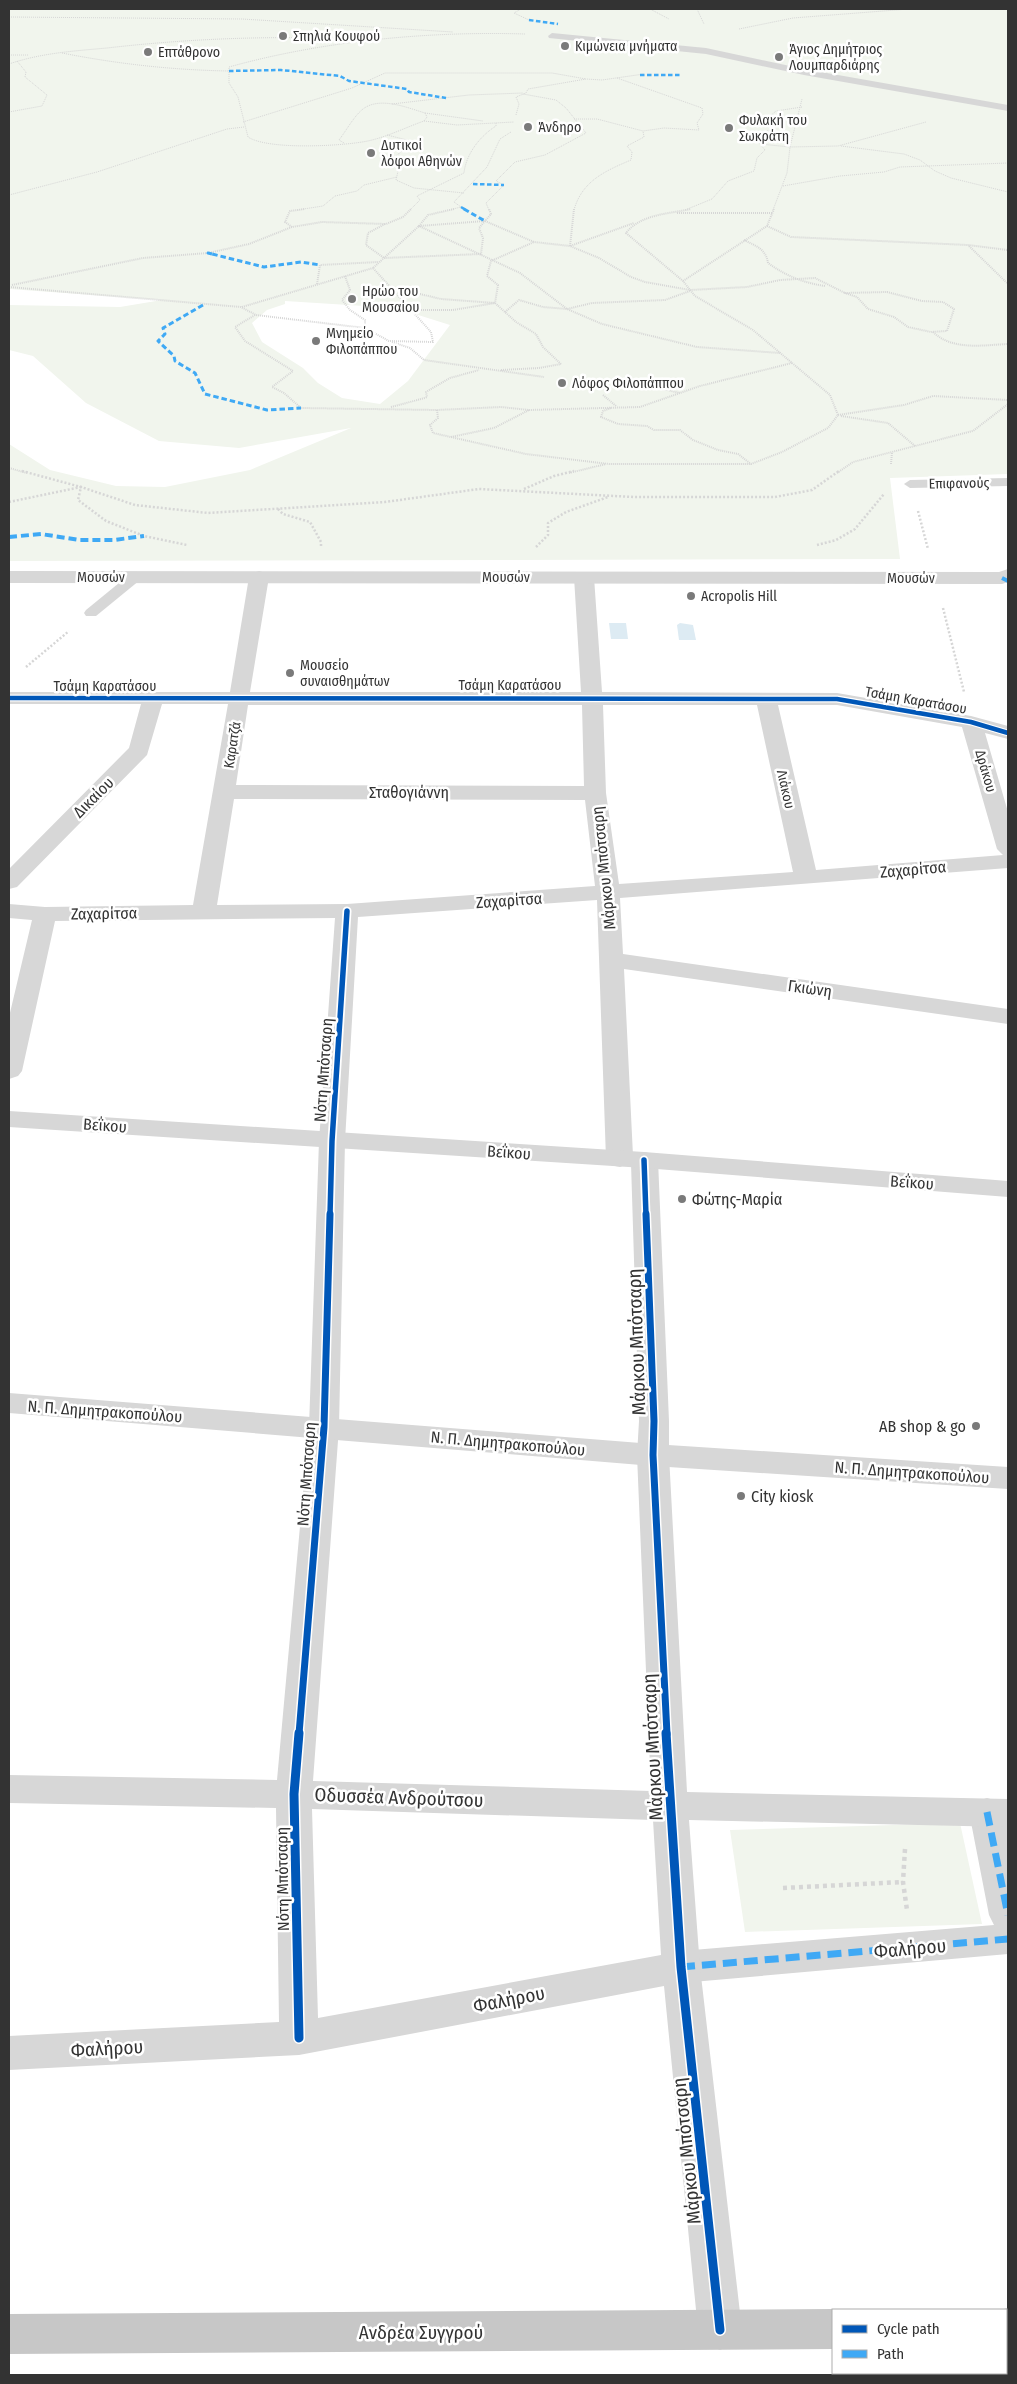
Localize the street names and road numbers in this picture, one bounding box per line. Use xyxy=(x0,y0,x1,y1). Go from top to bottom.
street label: Επιφανούς xyxy=(928,474,990,493)
street label: Μουσών xyxy=(77,569,125,586)
street label: Μουσών xyxy=(482,569,530,586)
street label: Μουσών xyxy=(887,570,935,587)
street label: Τσάμη Καρατάσου xyxy=(459,677,561,694)
street label: Τσάμη Καρατάσου xyxy=(54,678,156,695)
street label: Τσάμη Καρατάσου xyxy=(864,683,968,718)
street label: Καρατζά xyxy=(220,721,245,770)
street label: Δράκου xyxy=(971,748,1000,794)
street label: Λιάκου xyxy=(773,768,798,810)
street label: Δικαίου xyxy=(69,773,118,822)
street label: Σταθογιάννη xyxy=(369,783,449,802)
street label: Μάρκου Μπότσαρη xyxy=(588,805,619,931)
street label: Ζαχαρίτσα xyxy=(879,857,947,882)
street label: Ζαχαρίτσα xyxy=(475,889,543,912)
street label: Ζαχαρίτσα xyxy=(71,903,137,924)
street label: Γκιώνη xyxy=(787,976,833,1001)
street label: Νότη Μπότσαρη xyxy=(310,1017,337,1123)
street label: Βεΐκου xyxy=(83,1114,127,1136)
street label: Βεΐκου xyxy=(487,1141,531,1163)
street label: Βεΐκου xyxy=(890,1171,934,1193)
street label: Μάρκου Μπότσαρη xyxy=(622,1268,651,1416)
street label: Ν. Π. Δημητρακοπούλου xyxy=(27,1397,183,1426)
street label: Νότη Μπότσαρη xyxy=(293,1421,320,1527)
street label: Ν. Π. Δημητρακοπούλου xyxy=(430,1427,586,1460)
street label: Ν. Π. Δημητρακοπούλου xyxy=(834,1458,990,1487)
street label: Μάρκου Μπότσαρη xyxy=(637,1673,668,1821)
street label: Οδυσσέα Ανδρούτσου xyxy=(314,1783,484,1812)
street label: Νότη Μπότσαρη xyxy=(272,1827,293,1931)
street label: Φαλήρου xyxy=(873,1934,947,1963)
street label: Φαλήρου xyxy=(471,1981,547,2018)
street label: Φαλήρου xyxy=(70,2035,144,2062)
street label: Μάρκου Μπότσαρη xyxy=(667,2077,706,2225)
street label: Ανδρέα Συγγρού xyxy=(359,2321,483,2344)

